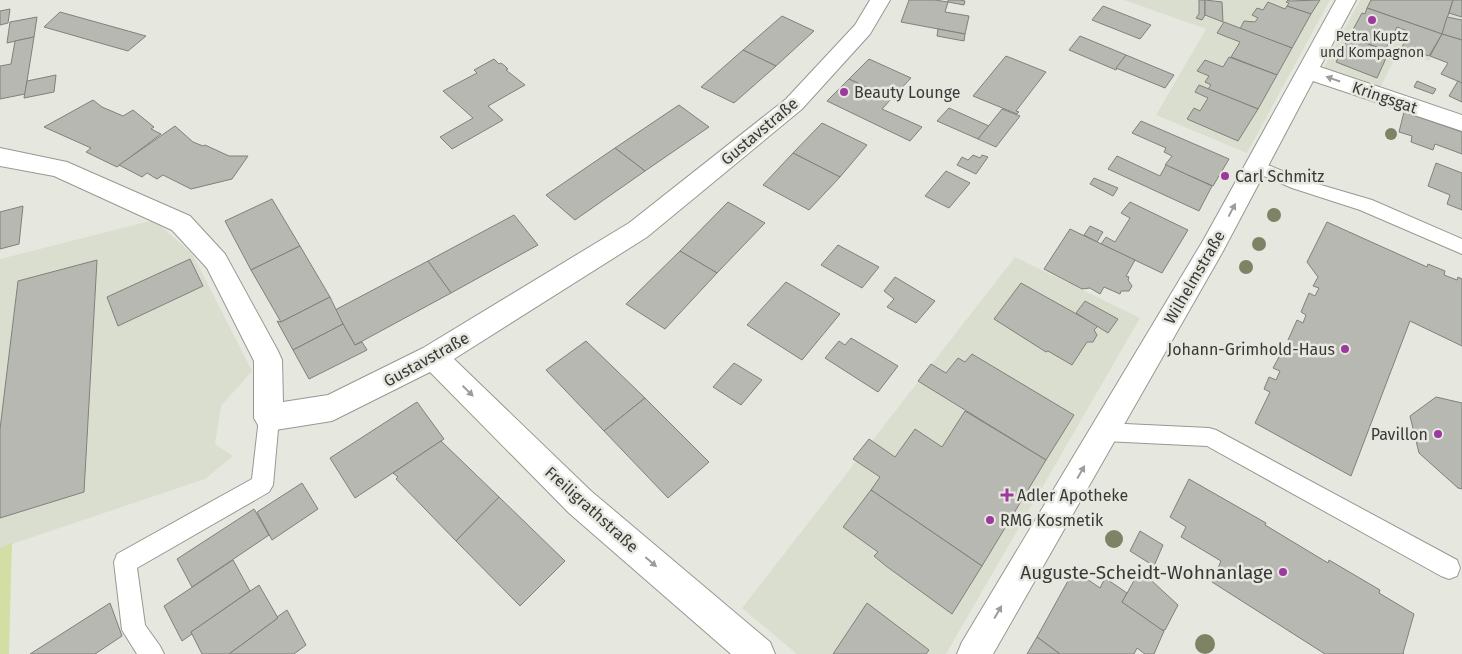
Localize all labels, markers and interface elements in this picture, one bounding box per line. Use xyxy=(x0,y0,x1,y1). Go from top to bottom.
marker: Petra Kuptz und Kompagnon xyxy=(1366,14,1378,26)
place label: Petra Kuptz und Kompagnon xyxy=(1320,28,1424,61)
one-way arrow xyxy=(1325,75,1340,83)
street label: Kringsgat xyxy=(1350,77,1420,118)
place label: Beauty Lounge xyxy=(854,83,961,102)
marker: Beauty Lounge xyxy=(838,86,850,98)
street label: Gustavstraße xyxy=(717,94,802,169)
place label: Carl Schmitz xyxy=(1235,167,1324,186)
marker: Carl Schmitz xyxy=(1219,170,1231,182)
one-way arrow xyxy=(1228,203,1236,217)
street label: Wilhelmstraße xyxy=(1160,227,1229,327)
street label: Gustavstraße xyxy=(380,328,472,391)
place label: Johann-Grimhold-Haus xyxy=(1167,340,1335,359)
marker: Johann-Grimhold-Haus xyxy=(1339,343,1351,355)
one-way arrow xyxy=(461,385,473,397)
place label: Pavillon xyxy=(1371,425,1428,444)
marker: Pavillon xyxy=(1432,428,1444,440)
street label: Freiligrathstraße xyxy=(541,462,642,556)
one-way arrow xyxy=(1076,465,1085,478)
place label: Adler Apotheke xyxy=(1017,486,1128,505)
marker: Adler Apotheke xyxy=(1001,489,1013,501)
place label: RMG Kosmetik xyxy=(1000,511,1104,530)
marker: RMG Kosmetik xyxy=(984,514,996,526)
one-way arrow xyxy=(644,556,657,567)
place label: Auguste-Scheidt-Wohnanlage xyxy=(1020,561,1273,584)
marker: Auguste-Scheidt-Wohnanlage xyxy=(1277,566,1289,578)
one-way arrow xyxy=(994,605,1003,619)

